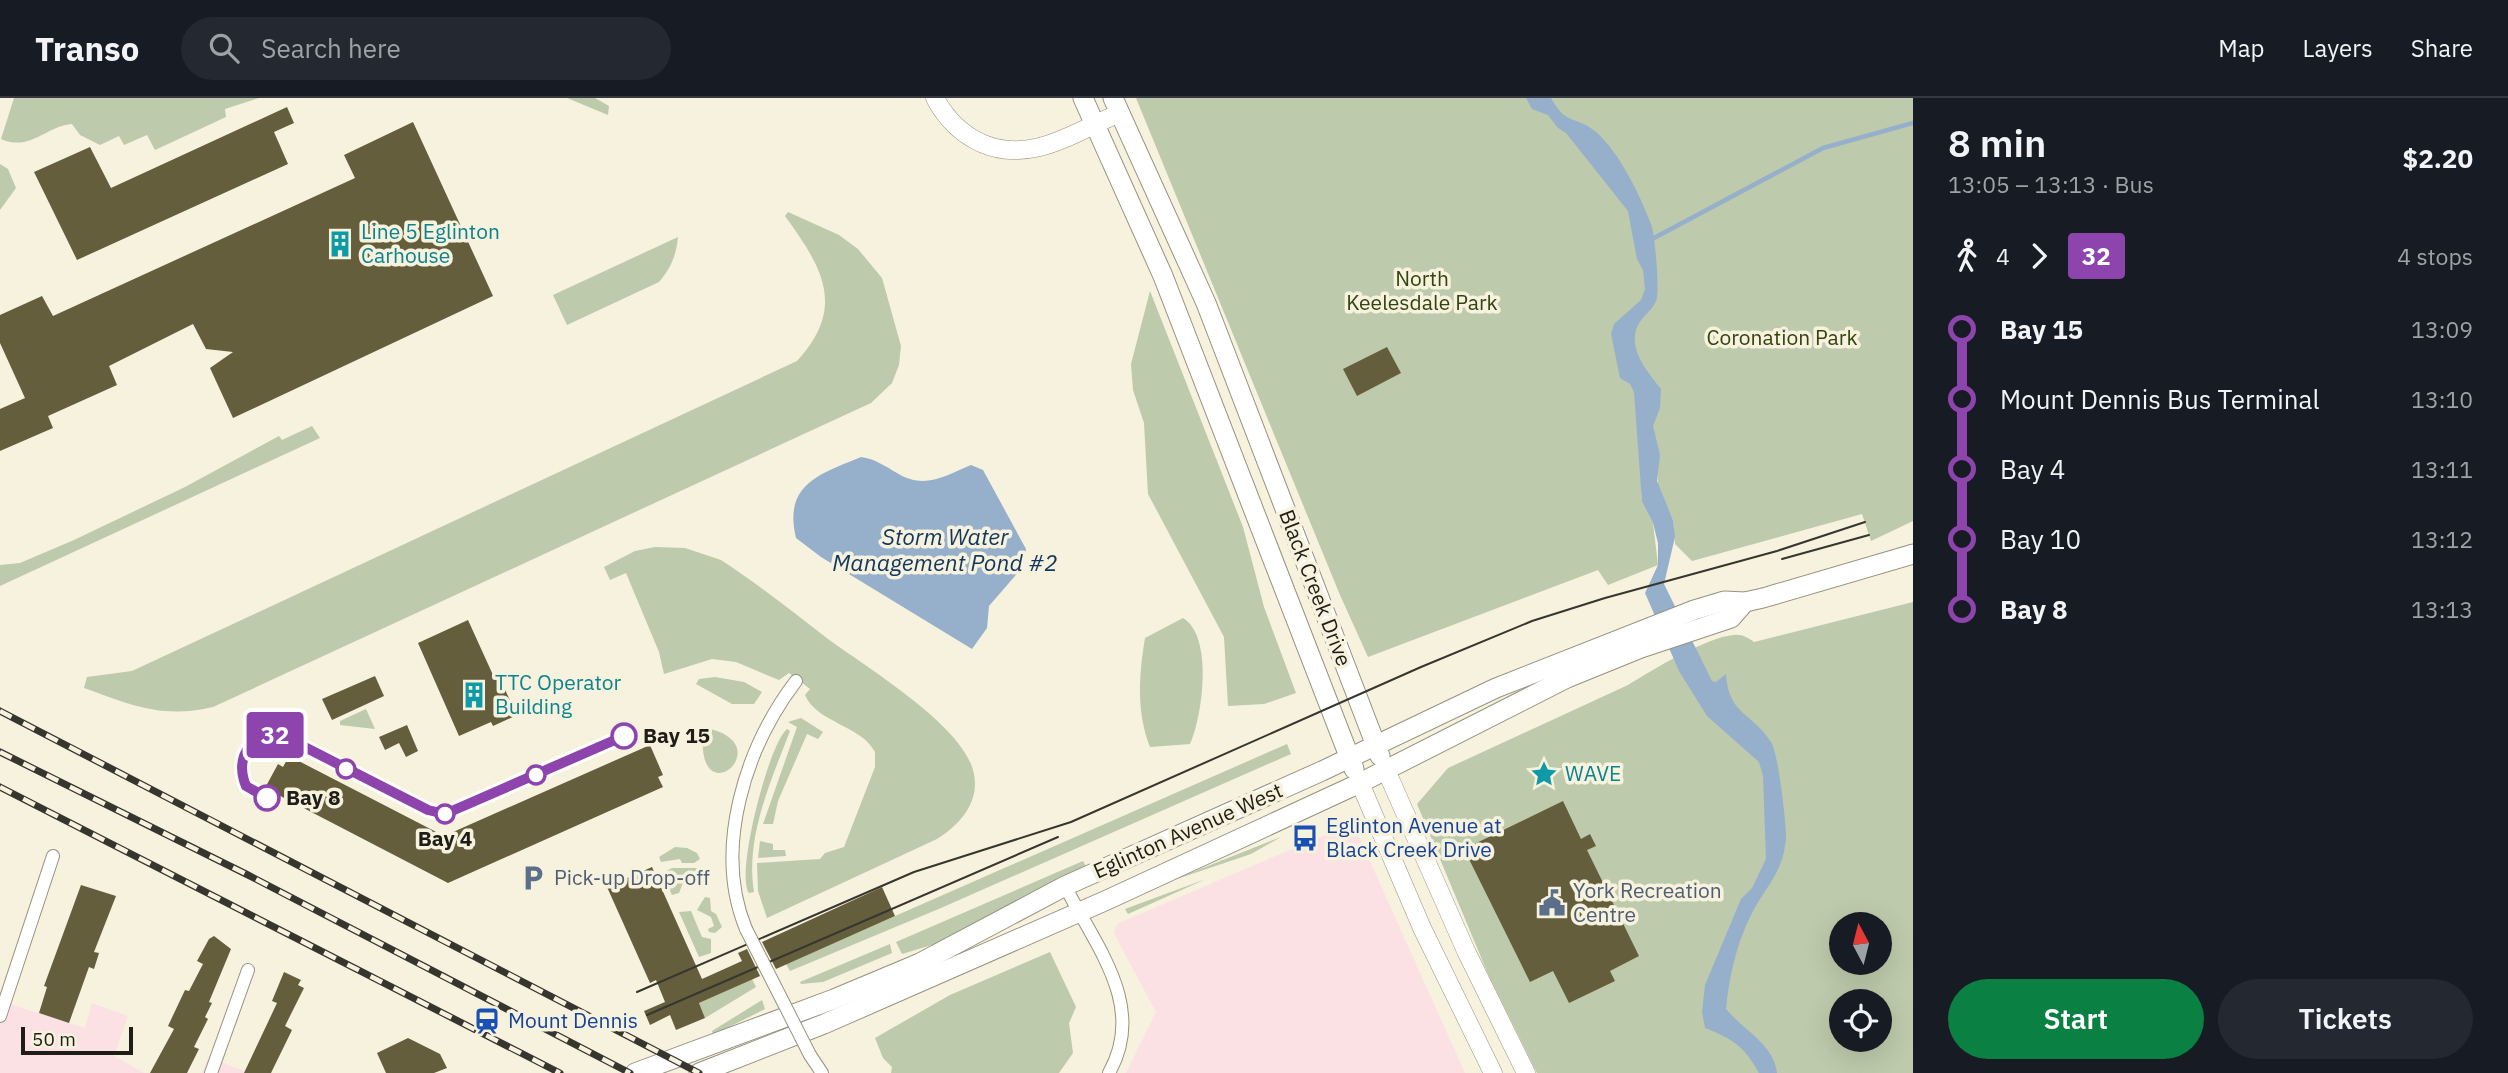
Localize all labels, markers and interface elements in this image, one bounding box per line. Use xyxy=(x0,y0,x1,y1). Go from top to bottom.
search box xyxy=(181,17,671,80)
text: Transo xyxy=(35,27,139,70)
icon: search xyxy=(205,29,243,67)
text: Search here xyxy=(261,31,401,65)
text: Map xyxy=(2218,32,2265,64)
text: Layers xyxy=(2303,32,2373,64)
text: Share xyxy=(2411,32,2473,64)
text: 8 min xyxy=(1948,118,2046,167)
text: $2.20 xyxy=(2403,141,2473,175)
text: 13:05 – 13:13 · Bus xyxy=(1948,169,2154,199)
place label: Line 5 Eglinton Carhouse xyxy=(361,217,500,269)
building icon: Line 5 Eglinton Carhouse xyxy=(325,229,355,259)
icon: walk xyxy=(1948,237,1986,275)
icon: forward xyxy=(2020,237,2058,275)
text: 32 xyxy=(2082,240,2111,272)
text: 4 xyxy=(1996,241,2010,271)
text: 4 stops xyxy=(2397,241,2473,271)
park label: North Keelesdale Park xyxy=(1346,264,1498,316)
text: Bay 15 xyxy=(2000,312,2083,346)
text: 13:09 xyxy=(2411,314,2473,344)
park label: Coronation Park xyxy=(1706,323,1858,351)
text: Mount Dennis Bus Terminal xyxy=(2000,382,2320,416)
text: 13:10 xyxy=(2411,384,2473,414)
text: Bay 4 xyxy=(2000,452,2065,486)
text: 13:11 xyxy=(2411,454,2473,484)
street label: Black Creek Drive xyxy=(1273,505,1359,670)
water label: Storm Water Management Pond #2 xyxy=(832,521,1058,577)
text: Bay 10 xyxy=(2000,522,2081,556)
text: 13:12 xyxy=(2411,524,2473,554)
text: Bay 8 xyxy=(2000,592,2068,626)
text: 13:13 xyxy=(2411,594,2473,624)
place label: TTC Operator Building xyxy=(495,668,622,720)
building icon: TTC Operator Building xyxy=(459,680,489,710)
line badge: 32 xyxy=(244,712,306,758)
text: 32 xyxy=(261,719,289,751)
place label: Bay 15 xyxy=(643,721,710,749)
marker: Bay 15 xyxy=(611,723,637,749)
unlabelled marker xyxy=(336,759,356,779)
place icon: WAVE xyxy=(1529,759,1559,789)
place label: WAVE xyxy=(1565,759,1621,787)
unlabelled marker xyxy=(526,765,546,785)
street label: Eglinton Avenue West xyxy=(1088,776,1287,884)
place label: Bay 8 xyxy=(286,783,341,811)
marker: Bay 8 xyxy=(254,785,280,811)
marker: Bay 4 xyxy=(435,804,455,824)
place label: Eglinton Avenue at Black Creek Drive xyxy=(1326,811,1502,863)
bus stop icon: Eglinton Avenue at Black Creek Drive xyxy=(1290,823,1320,853)
place label: Bay 4 xyxy=(418,824,472,852)
parking icon: Pick-up Drop-off xyxy=(518,863,548,893)
place label: Pick-up Drop-off xyxy=(554,863,710,891)
place label: York Recreation Centre xyxy=(1573,876,1722,928)
public building icon: York Recreation Centre xyxy=(1537,888,1567,918)
north arrow xyxy=(1829,912,1892,975)
map controls xyxy=(1829,912,1892,1052)
button: Start xyxy=(1948,979,2204,1059)
button: Tickets xyxy=(2218,979,2473,1059)
button: locate xyxy=(1829,989,1892,1052)
station icon: Mount Dennis xyxy=(472,1006,502,1036)
place label: Mount Dennis xyxy=(508,1006,638,1034)
scale bar xyxy=(21,1024,133,1056)
text: 50 m xyxy=(32,1027,76,1051)

